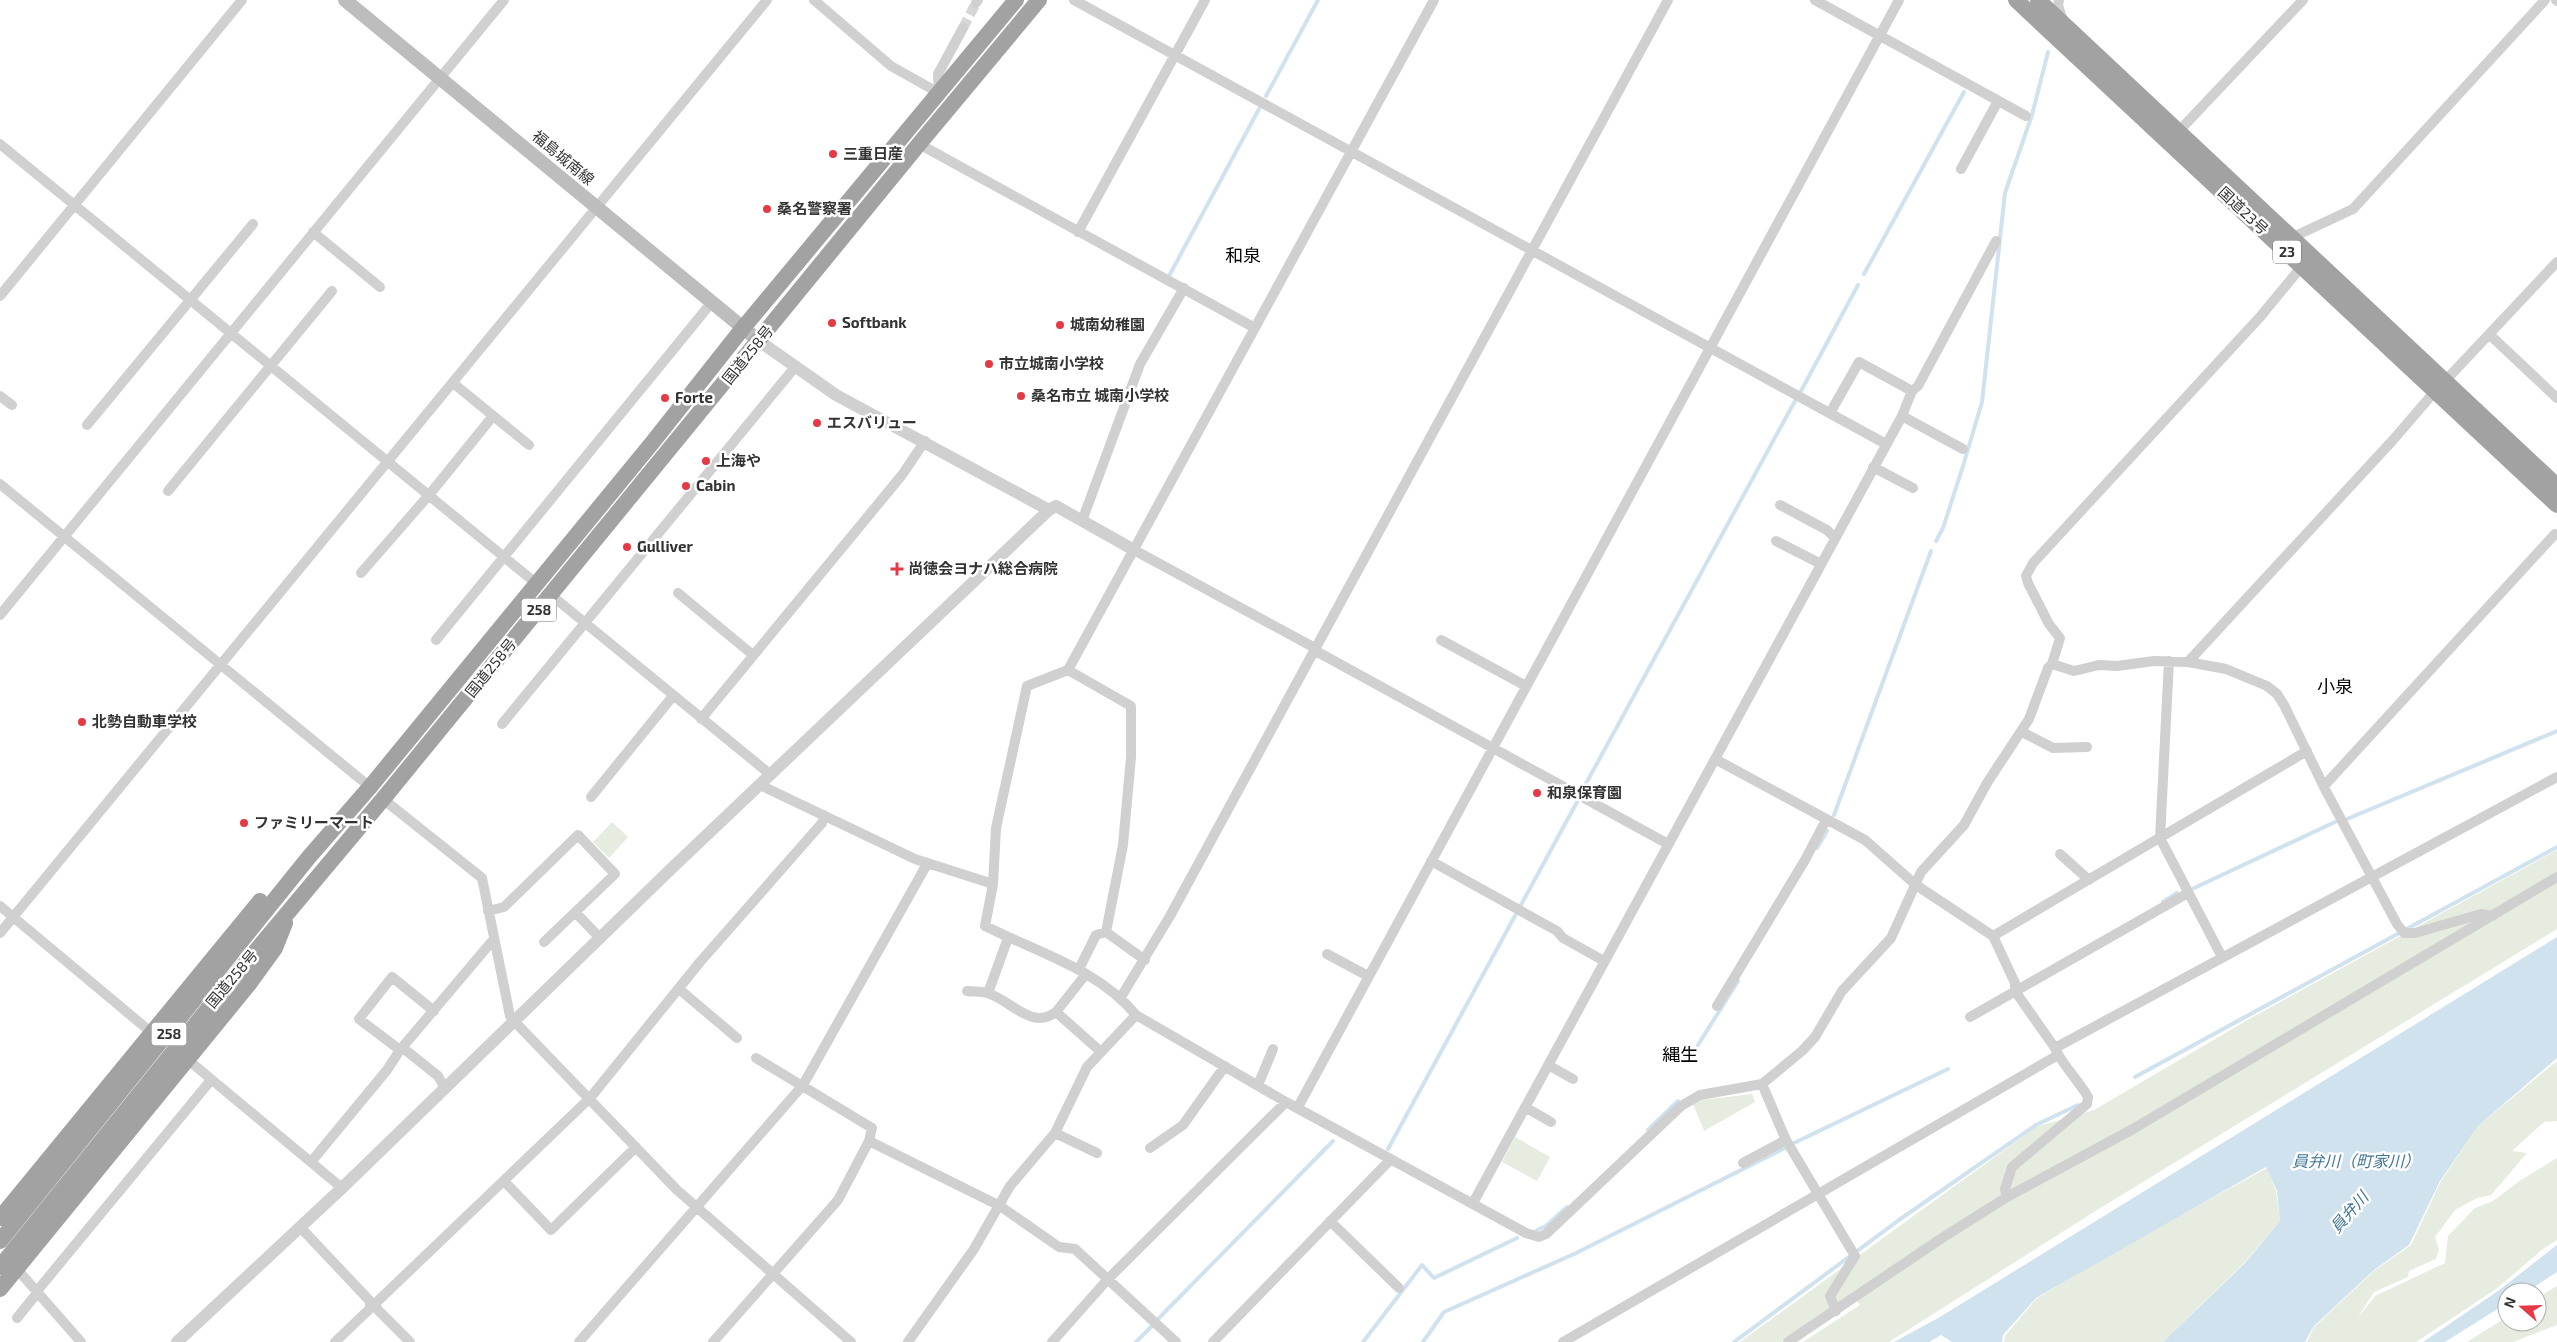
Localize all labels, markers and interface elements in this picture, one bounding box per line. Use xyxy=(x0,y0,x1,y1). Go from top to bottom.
street label: 福島城南線 xyxy=(529,126,598,188)
place label: 三重日産 xyxy=(843,144,903,162)
marker: 三重日産 xyxy=(827,148,839,160)
street label: 国道23号 xyxy=(2215,183,2272,238)
place label: 桑名警察署 xyxy=(777,199,852,217)
marker: 桑名警察署 xyxy=(761,203,773,215)
road number: 23 xyxy=(2273,240,2301,264)
district label: 和泉 xyxy=(1225,244,1261,266)
place label: Softbank xyxy=(842,313,907,331)
place label: 城南幼稚園 xyxy=(1070,315,1145,333)
marker: Softbank xyxy=(826,317,838,329)
marker: 城南幼稚園 xyxy=(1054,319,1066,331)
street label: 国道258号 xyxy=(718,321,776,387)
place label: 市立城南小学校 xyxy=(999,354,1104,372)
marker: 市立城南小学校 xyxy=(983,358,995,370)
place label: 桑名市立 城南小学校 xyxy=(1031,386,1169,404)
place label: Forte xyxy=(675,388,713,406)
marker: 桑名市立 城南小学校 xyxy=(1015,390,1027,402)
marker: Forte xyxy=(659,392,671,404)
place label: エスバリュー xyxy=(827,413,917,431)
marker: エスバリュー xyxy=(811,417,823,429)
place label: 上海や xyxy=(716,451,761,469)
marker: 上海や xyxy=(700,455,712,467)
place label: Cabin xyxy=(696,476,735,494)
marker: Cabin xyxy=(680,480,692,492)
place label: Gulliver xyxy=(637,537,693,555)
marker: Gulliver xyxy=(621,541,633,553)
place label: 尚徳会ヨナハ総合病院 xyxy=(908,559,1058,577)
marker: 尚徳会ヨナハ総合病院 xyxy=(890,562,904,576)
road number: 258 xyxy=(522,598,556,622)
street label: 国道258号 xyxy=(461,634,519,700)
district label: 小泉 xyxy=(2317,675,2353,697)
place label: 北勢自動車学校 xyxy=(92,712,197,730)
marker: 北勢自動車学校 xyxy=(76,716,88,728)
place label: 和泉保育園 xyxy=(1547,783,1622,801)
marker: 和泉保育園 xyxy=(1531,787,1543,799)
place label: ファミリーマート xyxy=(254,813,374,831)
marker: ファミリーマート xyxy=(238,817,250,829)
street label: 国道258号 xyxy=(202,946,261,1011)
road number: 258 xyxy=(152,1022,186,1046)
district label: 縄生 xyxy=(1662,1043,1698,1065)
water label: 員弁川（町家川） xyxy=(2292,1151,2420,1170)
water label: 員弁川 xyxy=(2326,1186,2373,1236)
north arrow xyxy=(2497,1282,2547,1332)
text: N xyxy=(2500,1295,2519,1310)

